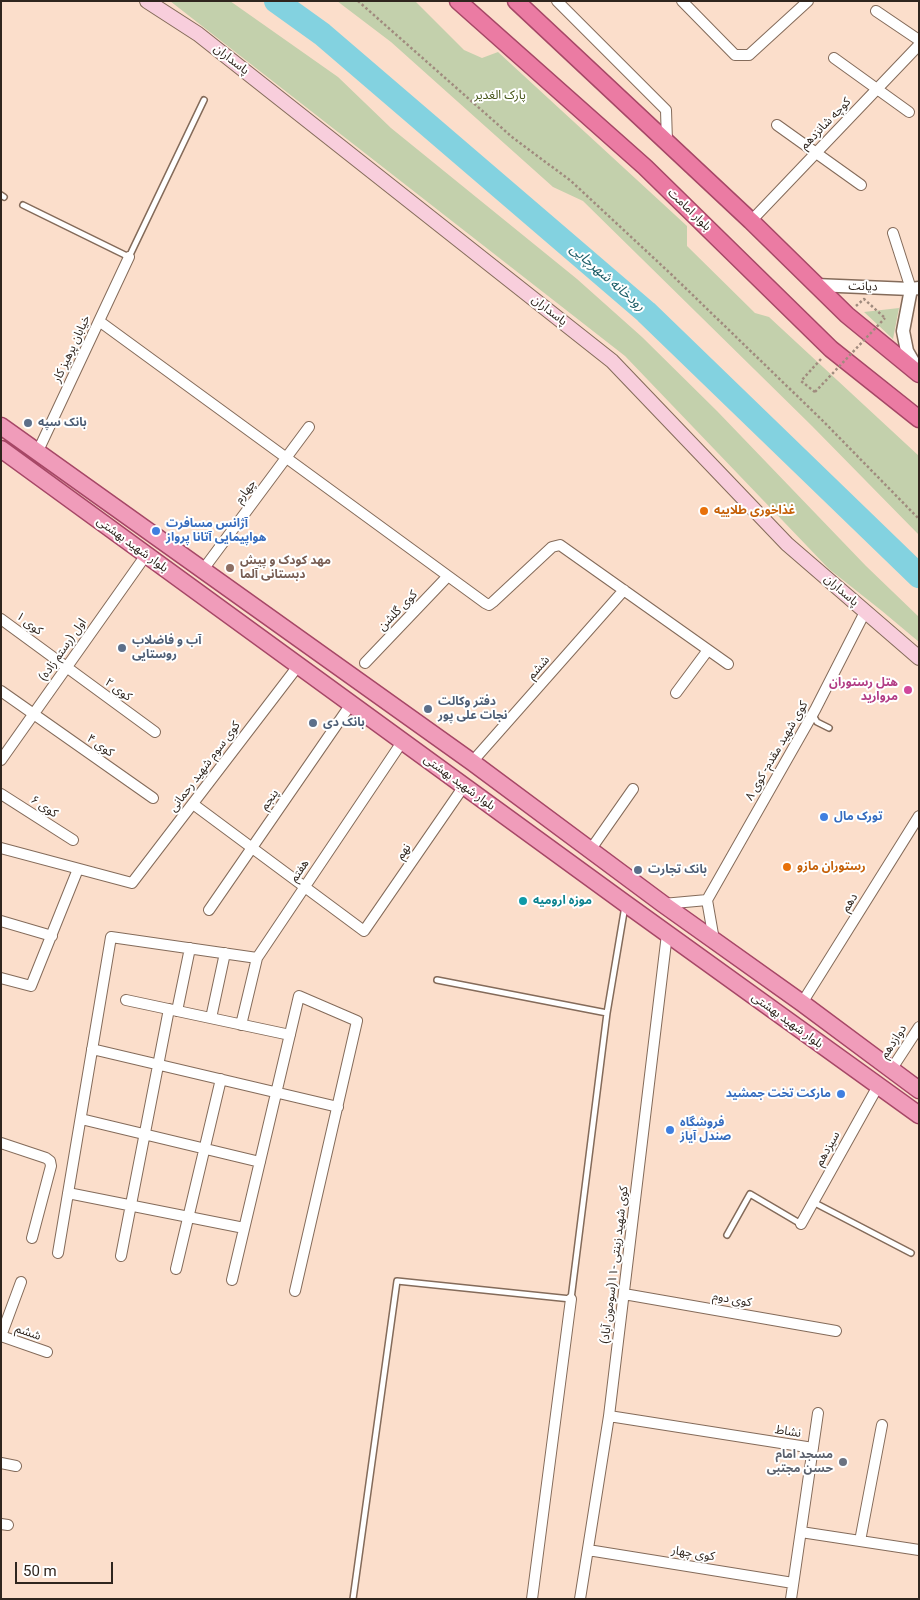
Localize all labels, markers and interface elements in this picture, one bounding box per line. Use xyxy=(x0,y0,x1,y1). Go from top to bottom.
street label: پاسداران xyxy=(210,42,252,78)
park label: پارک الغدیر xyxy=(474,89,526,103)
street label: کوچه شانزدهم xyxy=(798,95,854,153)
street label: بلوار امامت xyxy=(664,186,714,234)
water label: رودخانه شهرچایی xyxy=(566,241,648,315)
street label: دیانت xyxy=(848,279,878,295)
street label: پاسداران xyxy=(528,293,570,329)
street label: خیابان پرهیز کار xyxy=(50,313,94,385)
place label: بانک سپه xyxy=(38,416,87,430)
marker: بانک سپه xyxy=(22,417,34,429)
street label: چهارم xyxy=(232,477,260,507)
place label: غذاخوری طلاییه xyxy=(714,504,795,518)
marker: غذاخوری طلاییه xyxy=(698,505,710,517)
street label: بلوار شهید بهشتی xyxy=(93,514,171,576)
place label: آژانس مسافرت هواپیمایی آتانا پرواز xyxy=(166,517,267,545)
marker: آژانس مسافرت هواپیمایی آتانا پرواز xyxy=(150,525,162,537)
place label: مهد کودک و پیش دبستانی آلما xyxy=(240,554,331,582)
marker: مهد کودک و پیش دبستانی آلما xyxy=(224,562,236,574)
street label: پاسداران xyxy=(821,572,861,610)
street label: کوی گلشن xyxy=(375,588,421,634)
street label: کوی ۱ xyxy=(13,609,45,639)
street label: اول (رستم زاده) xyxy=(36,616,90,684)
place label: آب و فاضلاب روستایی xyxy=(132,634,202,662)
marker: آب و فاضلاب روستایی xyxy=(116,642,128,654)
street label: ششم xyxy=(525,653,553,683)
street label: کوی ۲ xyxy=(102,675,134,705)
place label: هتل رستوران مروارید xyxy=(829,676,898,704)
marker: هتل رستوران مروارید xyxy=(902,684,914,696)
place label: دفتر وکالت نجات علی پور xyxy=(438,695,508,723)
street label: کوی شهید مقدم- کوی ۸ xyxy=(743,699,811,803)
marker: دفتر وکالت نجات علی پور xyxy=(422,703,434,715)
place label: بانک دی xyxy=(323,716,365,730)
marker: بانک دی xyxy=(307,717,319,729)
street label: کوی سوم شهید رحمانی xyxy=(166,719,244,815)
street label: کوی ۴ xyxy=(84,732,116,760)
street label: بلوار شهید بهشتی xyxy=(420,752,498,814)
street label: پنجم xyxy=(258,787,282,813)
street label: کوی ۶ xyxy=(28,793,60,821)
place label: تورک مال xyxy=(834,810,883,824)
marker: تورک مال xyxy=(818,811,830,823)
street label: نهم xyxy=(394,841,414,863)
street label: هفتم xyxy=(287,857,313,885)
place label: رستوران مازو xyxy=(797,860,866,874)
marker: رستوران مازو xyxy=(781,861,793,873)
place label: بانک تجارت xyxy=(648,863,707,877)
marker: بانک تجارت xyxy=(632,864,644,876)
street label: دهم xyxy=(839,891,861,915)
place label: موزه ارومیه xyxy=(533,894,592,908)
marker: موزه ارومیه xyxy=(517,895,529,907)
street label: بلوار شهید بهشتی xyxy=(748,990,826,1052)
street label: دوازدهم xyxy=(878,1022,910,1062)
place label: مارکت تخت جمشید xyxy=(726,1087,831,1101)
marker: مارکت تخت جمشید xyxy=(835,1088,847,1100)
place label: فروشگاه صندل آیاز xyxy=(680,1116,731,1144)
marker: فروشگاه صندل آیاز xyxy=(664,1124,676,1136)
street label: سیزدهم xyxy=(813,1129,843,1169)
street label: کوی شهید زینتی -۱۱(سومون آباد) xyxy=(598,1185,632,1345)
street label: کوی دوم xyxy=(711,1289,753,1311)
street label: ششم xyxy=(13,1322,43,1344)
street label: نشاط xyxy=(774,1423,802,1441)
place label: مسجد امام حسن مجتبی xyxy=(767,1448,833,1476)
marker: مسجد امام حسن مجتبی xyxy=(837,1456,849,1468)
street label: کوی چهار xyxy=(670,1543,716,1565)
scale bar xyxy=(18,1552,115,1584)
text: 50 m xyxy=(23,1562,57,1580)

